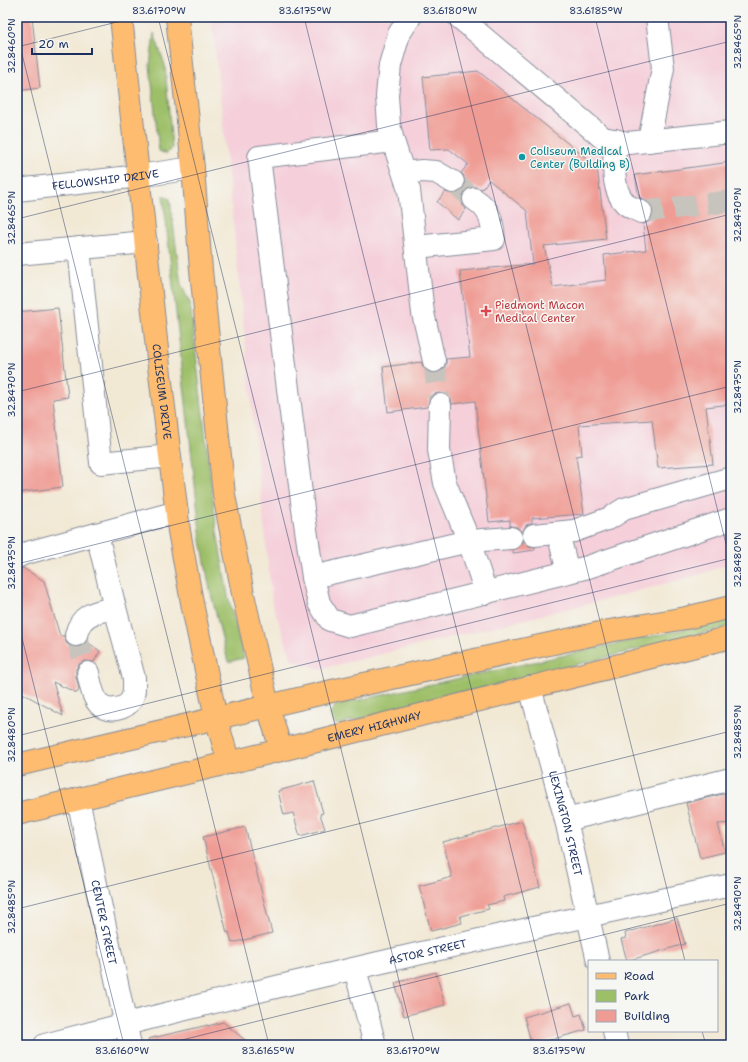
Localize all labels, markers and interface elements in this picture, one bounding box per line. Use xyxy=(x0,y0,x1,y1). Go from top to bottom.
text: 83.6170°W xyxy=(132,4,186,17)
text: 83.6175°W xyxy=(279,4,332,17)
text: 83.6180°W xyxy=(423,4,478,17)
text: 83.6185°W xyxy=(569,4,623,17)
text: 32.8465°N xyxy=(731,15,744,69)
text: 32.8460°N xyxy=(5,18,18,74)
scale bar xyxy=(32,30,92,56)
text: 20 m xyxy=(38,36,69,52)
place label: Coliseum Medical Center (Building B) xyxy=(530,144,630,172)
marker: Coliseum Medical Center (Building B) xyxy=(517,152,527,162)
street label: FELLOWSHIP DRIVE xyxy=(51,166,160,194)
text: 32.8470°N xyxy=(731,188,744,242)
text: 32.8465°N xyxy=(5,191,18,245)
place label: Piedmont Macon Medical Center xyxy=(495,298,585,326)
marker: Piedmont Macon Medical Center xyxy=(480,305,492,317)
street label: COLISEUM DRIVE xyxy=(149,343,175,441)
text: 32.8475°N xyxy=(731,360,744,414)
text: 32.8470°N xyxy=(5,363,18,417)
text: 32.8480°N xyxy=(731,532,744,588)
text: 32.8475°N xyxy=(5,536,18,590)
text: 32.8485°N xyxy=(731,705,744,759)
text: 32.8480°N xyxy=(5,707,18,763)
street label: EMERY HIGHWAY xyxy=(326,708,424,746)
street label: LEXINGTON STREET xyxy=(545,769,586,878)
text: 32.8490°N xyxy=(731,876,744,932)
street label: CENTER STREET xyxy=(87,879,120,966)
text: 32.8485°N xyxy=(5,880,18,934)
street label: ASTOR STREET xyxy=(387,936,469,968)
legend xyxy=(588,960,718,1032)
text: Road xyxy=(624,968,655,984)
text: Park xyxy=(624,988,650,1004)
text: Building xyxy=(624,1008,670,1024)
text: 83.6160°W xyxy=(95,1044,149,1057)
text: 83.6165°W xyxy=(241,1044,295,1057)
text: 83.6170°W xyxy=(386,1044,440,1057)
text: 83.6175°W xyxy=(533,1044,586,1057)

